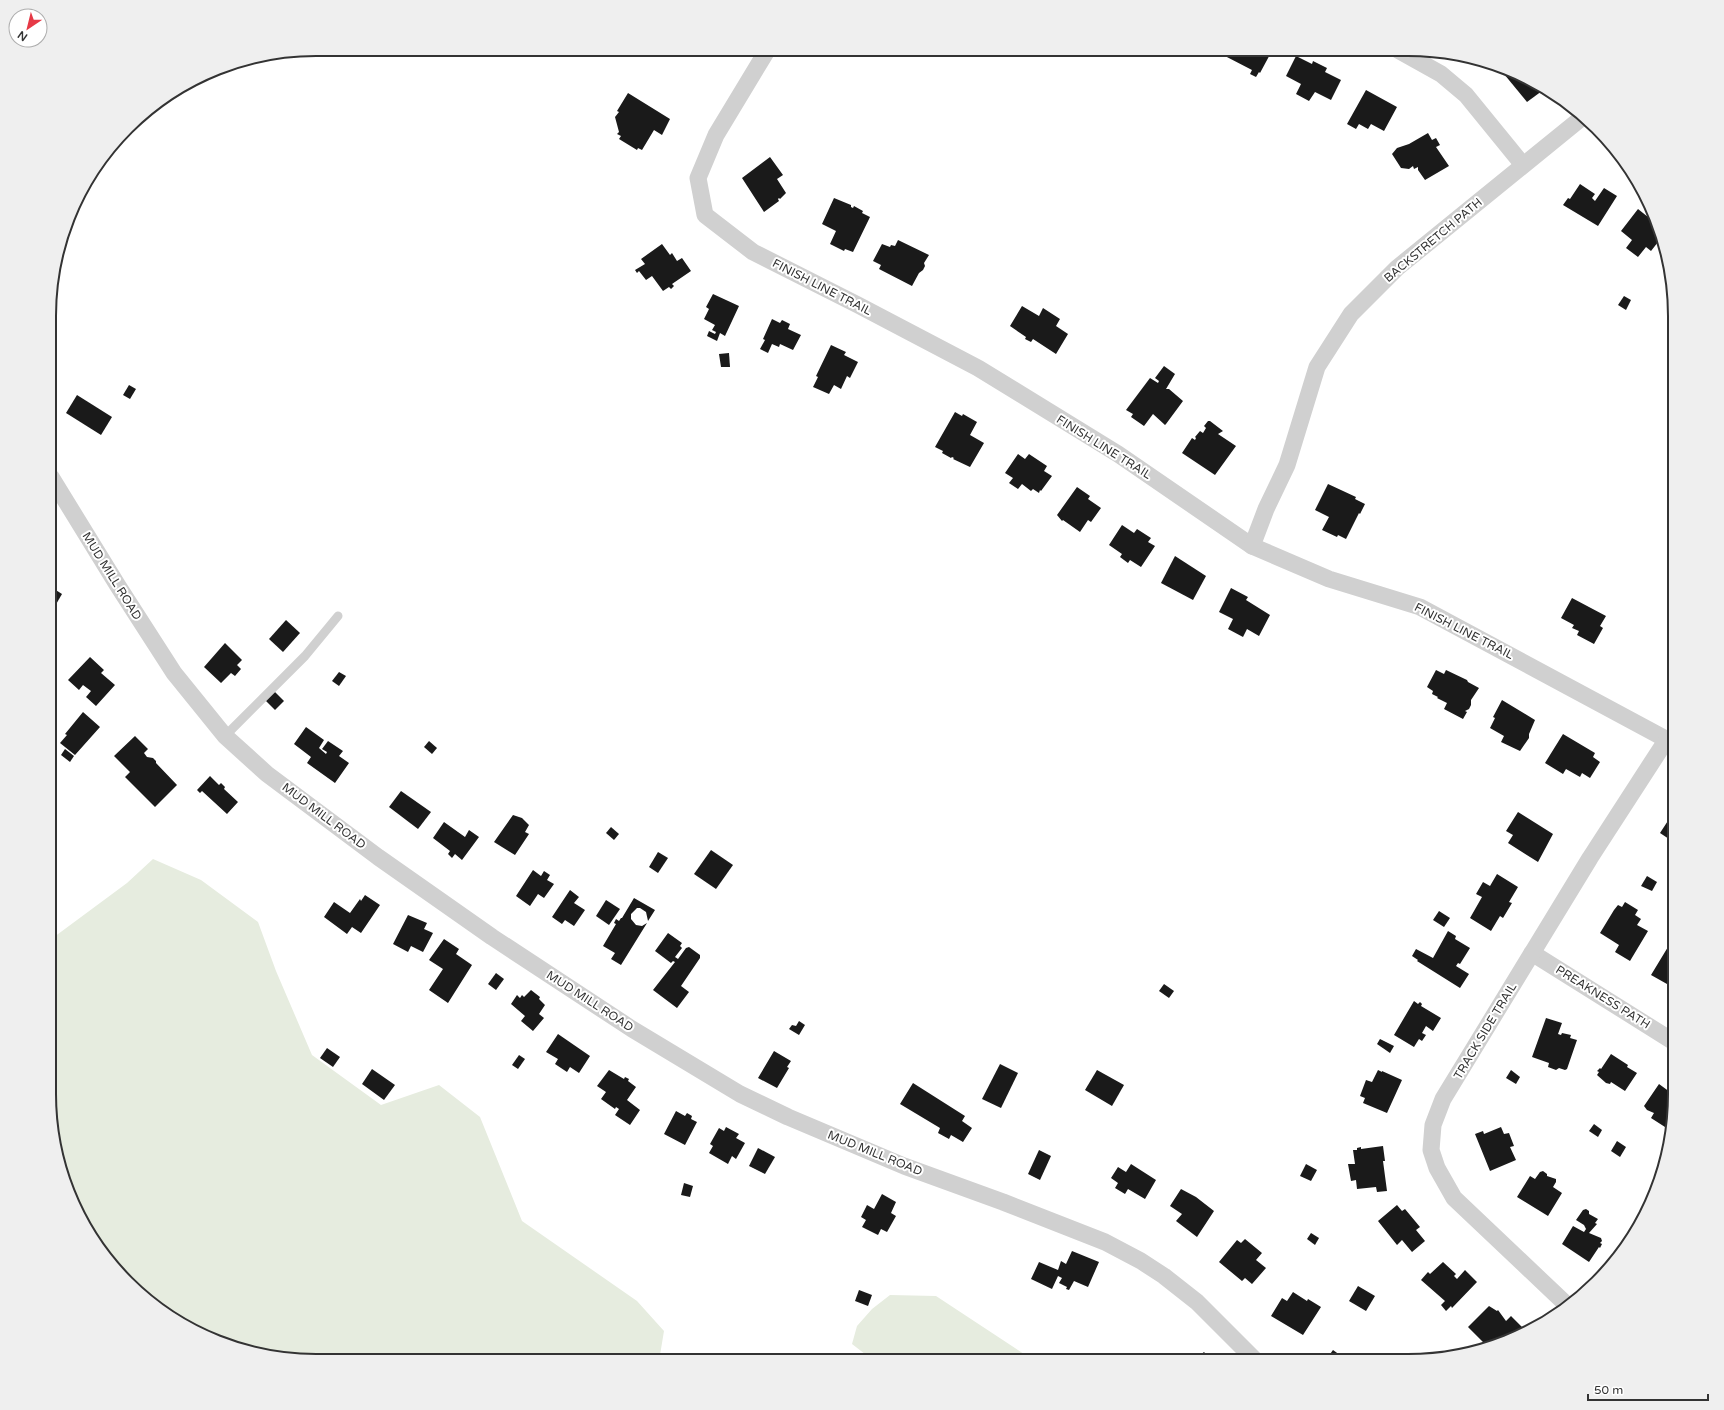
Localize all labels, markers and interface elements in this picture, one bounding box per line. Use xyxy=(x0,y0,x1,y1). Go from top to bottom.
north arrow xyxy=(8,8,48,48)
text: N xyxy=(15,28,30,44)
street label: BACKSTRETCH PATH xyxy=(1381,195,1485,285)
street label: FINISH LINE TRAIL xyxy=(770,256,874,318)
street label: FINISH LINE TRAIL xyxy=(1054,412,1154,482)
street label: MUD MILL ROAD xyxy=(79,530,145,622)
street label: FINISH LINE TRAIL xyxy=(1412,600,1516,662)
street label: MUD MILL ROAD xyxy=(280,780,368,852)
street label: PREAKNESS PATH xyxy=(1553,962,1653,1032)
street label: MUD MILL ROAD xyxy=(544,968,636,1034)
street label: TRACK SIDE TRAIL xyxy=(1451,980,1519,1082)
street label: MUD MILL ROAD xyxy=(826,1128,924,1178)
scale bar xyxy=(1588,1376,1708,1402)
text: 50 m xyxy=(1594,1383,1623,1397)

